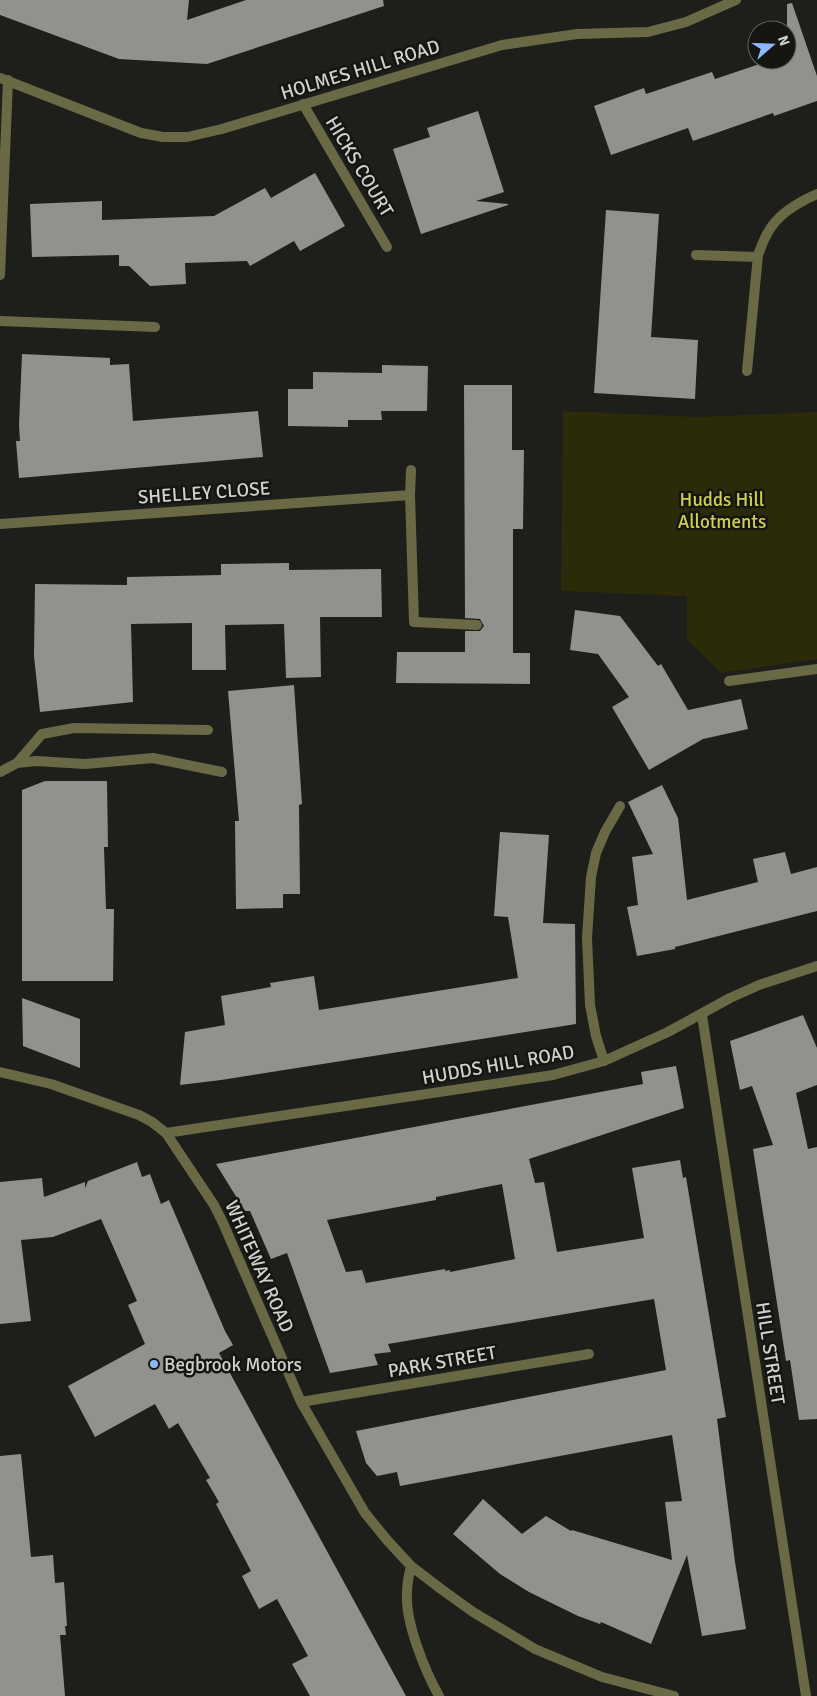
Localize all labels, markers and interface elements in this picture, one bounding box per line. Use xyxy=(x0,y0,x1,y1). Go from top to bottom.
north arrow xyxy=(747,20,797,70)
text: N xyxy=(774,33,793,48)
street label: HOLMES HILL ROAD xyxy=(278,34,443,106)
street label: HICKS COURT xyxy=(320,112,399,222)
street label: SHELLEY CLOSE xyxy=(137,476,271,510)
park label: Hudds Hill Allotments xyxy=(678,488,766,534)
street label: HUDDS HILL ROAD xyxy=(420,1040,576,1090)
street label: WHITEWAY ROAD xyxy=(219,1197,299,1336)
street label: HILL STREET xyxy=(750,1300,790,1407)
street label: PARK STREET xyxy=(386,1341,499,1383)
place label: Begbrook Motors xyxy=(164,1353,302,1377)
marker: Begbrook Motors xyxy=(148,1358,160,1370)

